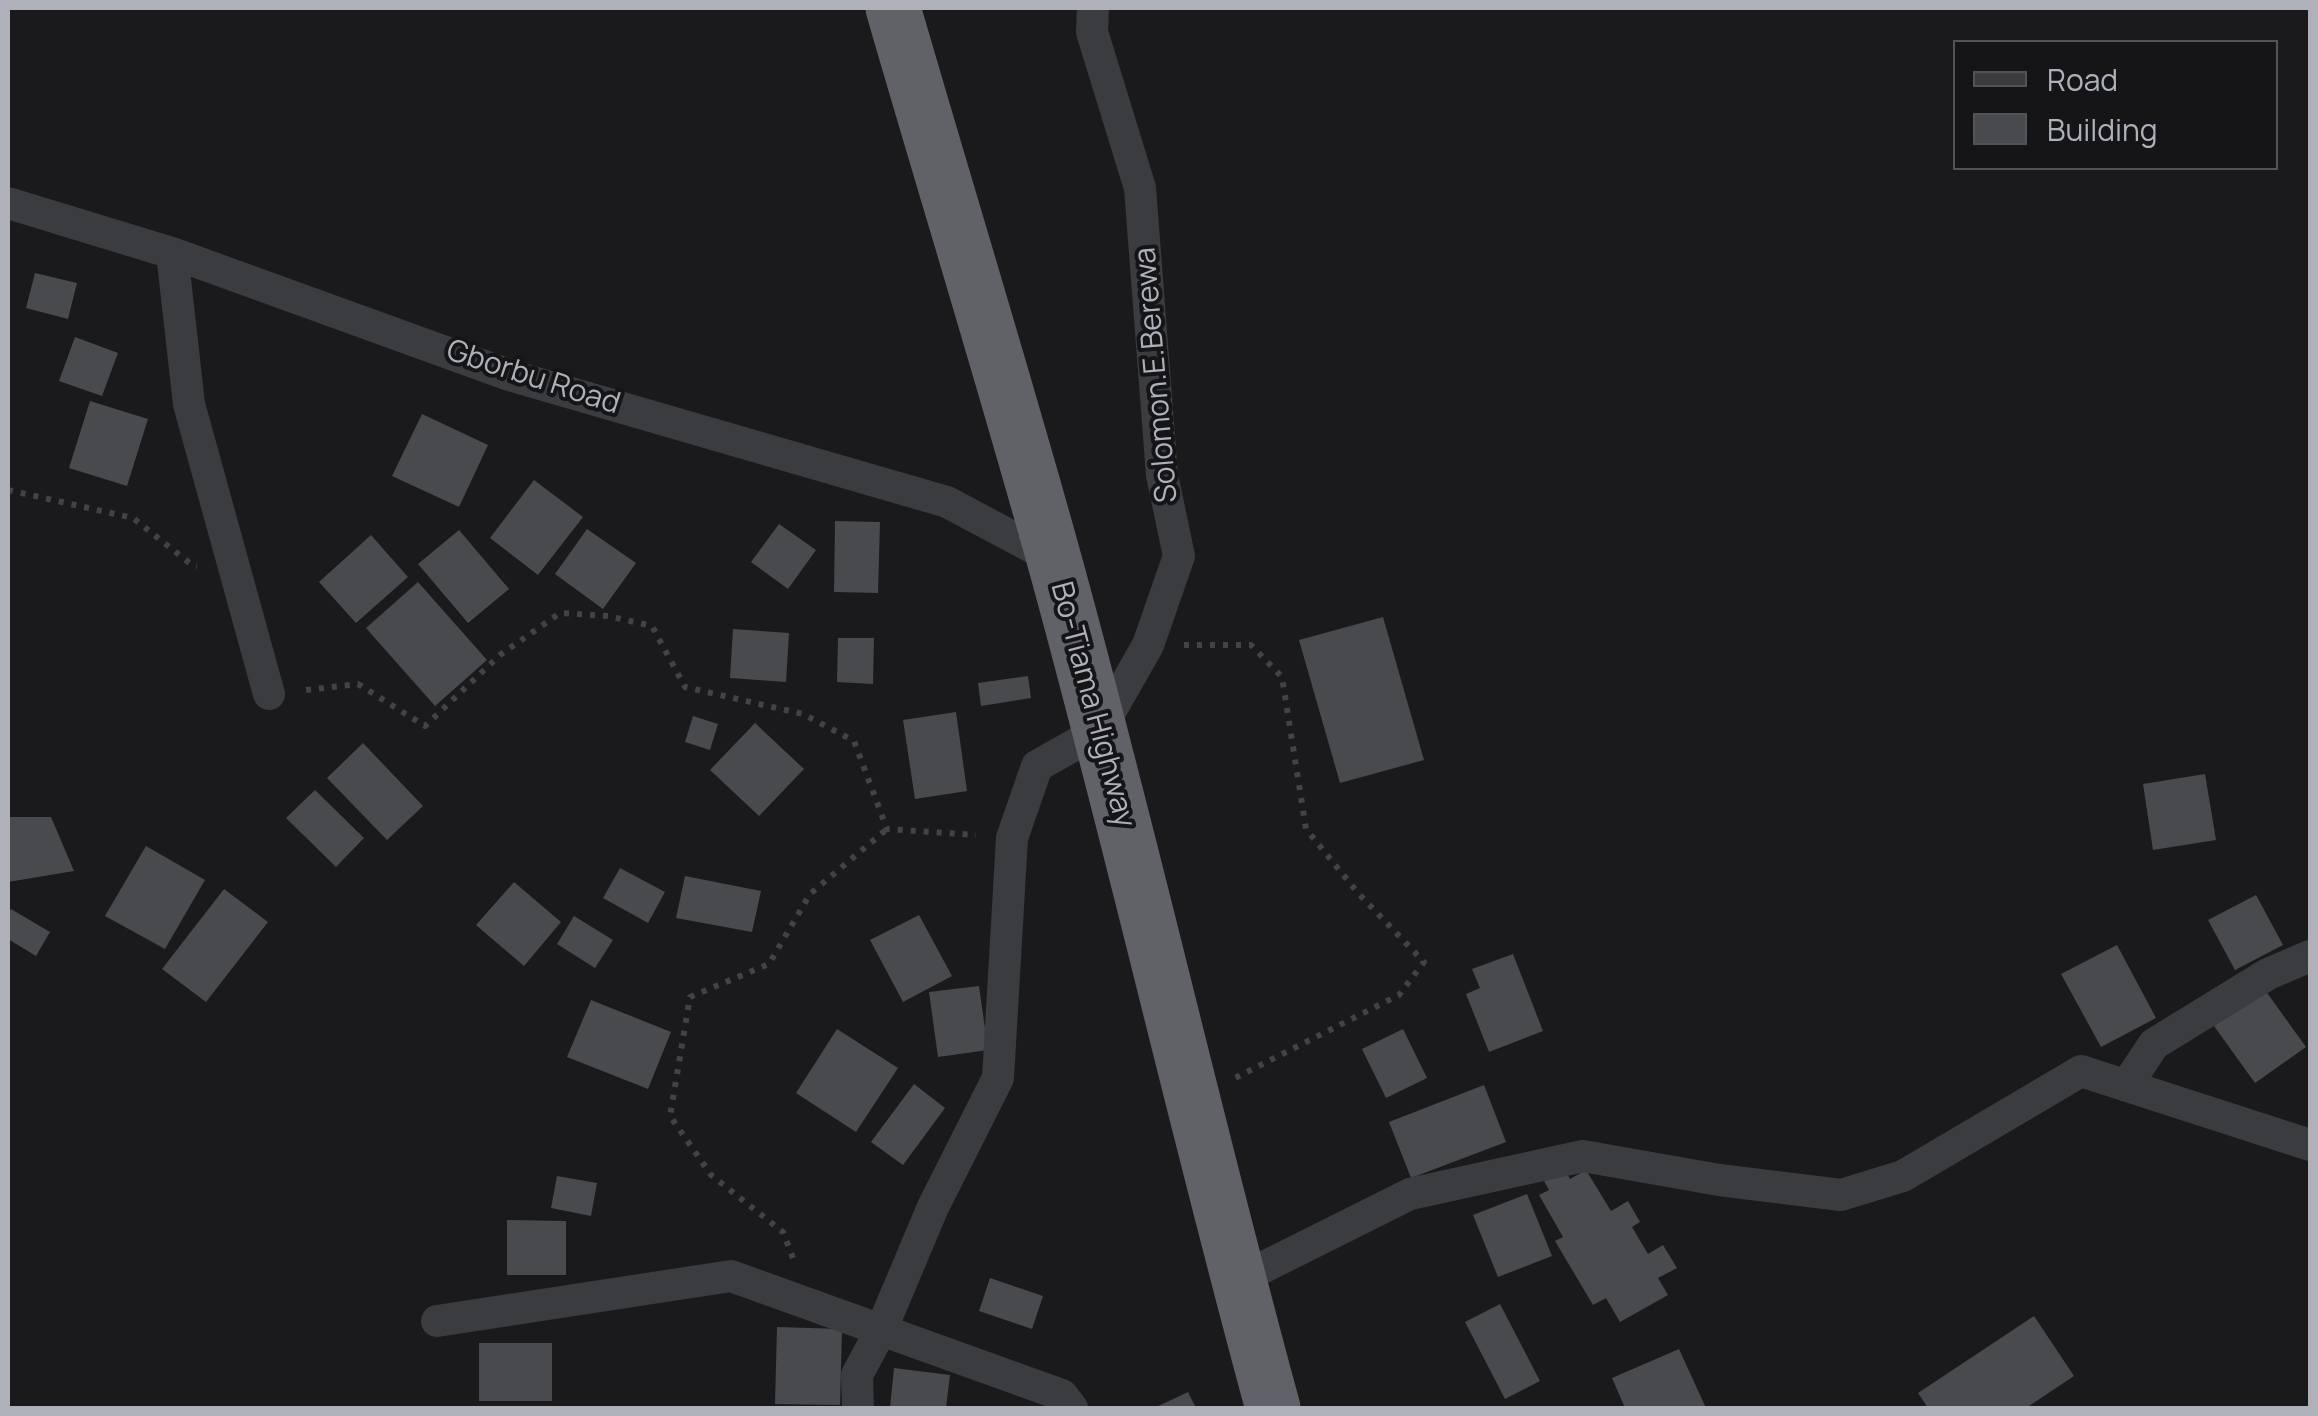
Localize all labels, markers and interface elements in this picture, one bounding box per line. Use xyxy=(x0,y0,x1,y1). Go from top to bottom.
legend xyxy=(1953,40,2278,170)
text: Road xyxy=(2047,59,2118,100)
text: Building xyxy=(2047,109,2158,150)
street label: Solomon.E.Berewa xyxy=(1128,246,1186,504)
street label: Gborbu Road xyxy=(442,333,624,423)
street label: Bo-Tiama Highway xyxy=(1042,578,1142,832)

